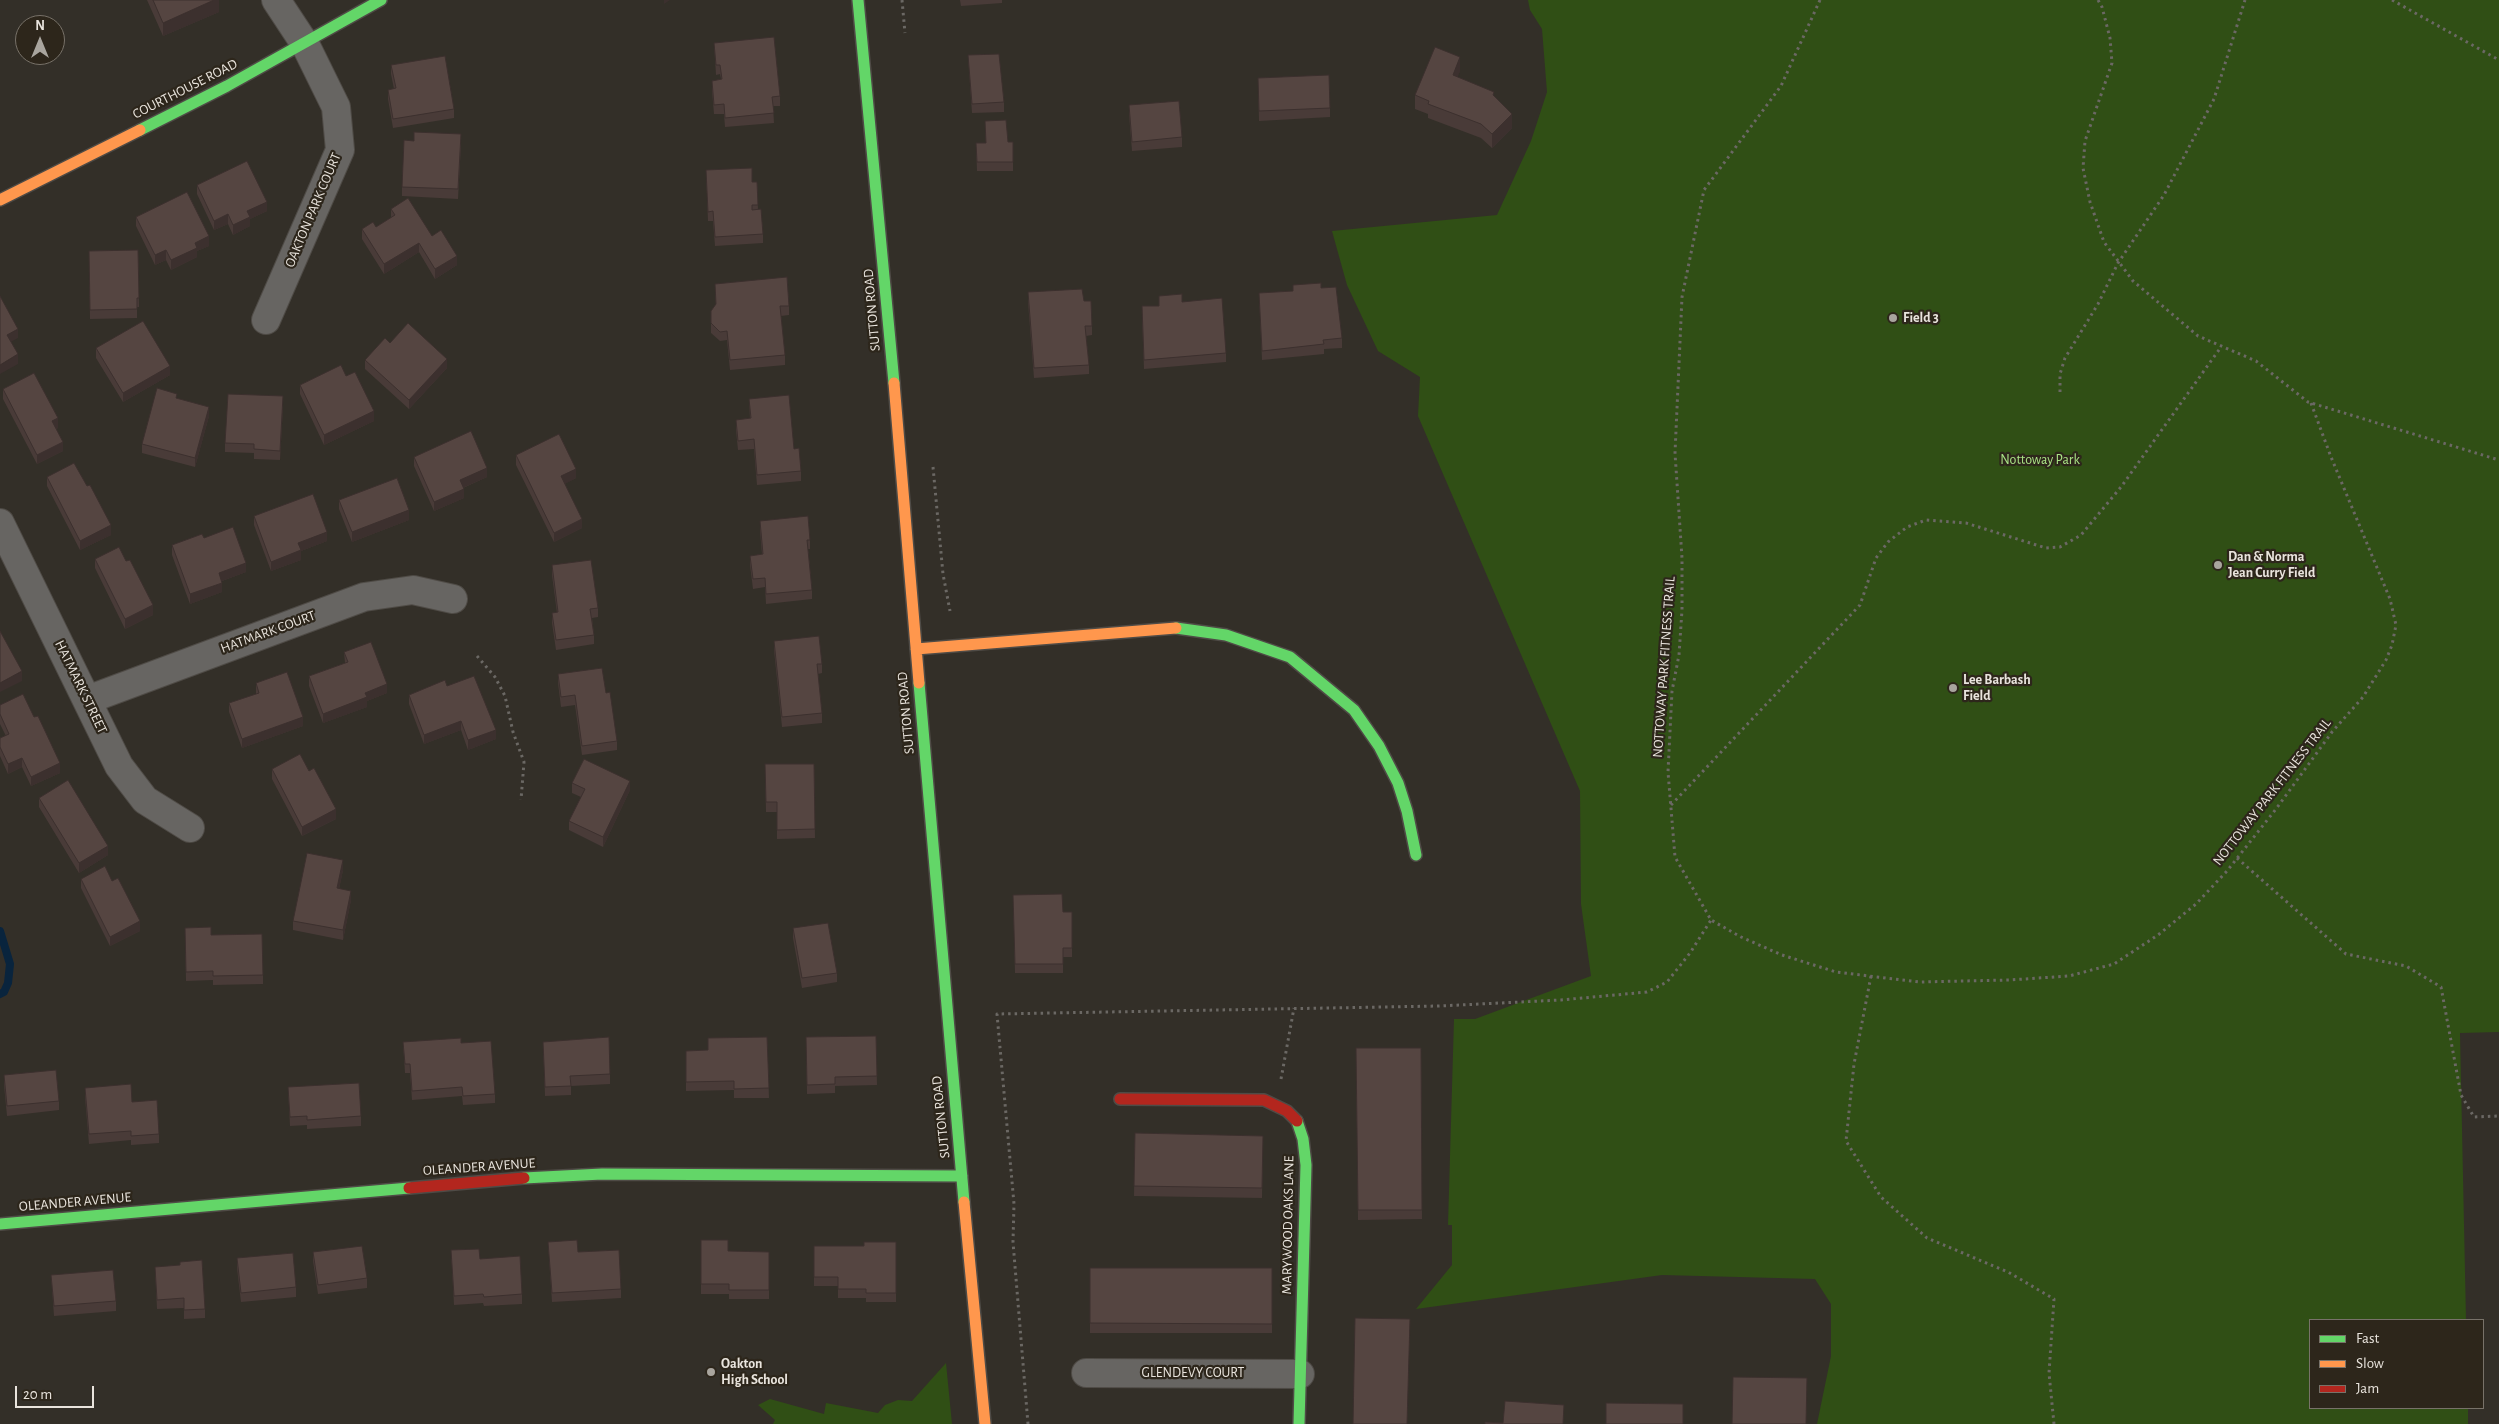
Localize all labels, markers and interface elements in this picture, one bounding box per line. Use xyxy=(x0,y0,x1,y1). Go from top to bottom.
north arrow xyxy=(15,15,65,65)
text: N xyxy=(35,19,45,33)
street label: COURTHOUSE ROAD xyxy=(130,55,240,123)
street label: OAKTON PARK COURT xyxy=(281,150,345,270)
street label: SUTTON ROAD xyxy=(860,268,884,352)
place label: Field 3 xyxy=(1903,310,1939,326)
marker: Field 3 xyxy=(1887,312,1899,324)
park label: Nottoway Park xyxy=(2000,452,2080,468)
place label: Dan & Norma Jean Curry Field xyxy=(2228,549,2315,582)
marker: Dan & Norma Jean Curry Field xyxy=(2212,559,2224,571)
street label: NOTTOWAY PARK FITNESS TRAIL xyxy=(1649,576,1679,758)
street label: HATMARK COURT xyxy=(218,607,318,657)
street label: HATMARK STREET xyxy=(51,637,111,737)
street label: SUTTON ROAD xyxy=(894,671,918,755)
place label: Lee Barbash Field xyxy=(1963,672,2031,704)
marker: Lee Barbash Field xyxy=(1947,682,1959,694)
street label: NOTTOWAY PARK FITNESS TRAIL xyxy=(2209,715,2335,869)
street label: SUTTON ROAD xyxy=(928,1075,954,1159)
street label: OLEANDER AVENUE xyxy=(422,1155,536,1179)
street label: MARYWOOD OAKS LANE xyxy=(1278,1155,1298,1295)
street label: OLEANDER AVENUE xyxy=(18,1189,132,1215)
legend xyxy=(2309,1319,2484,1409)
text: Fast xyxy=(2356,1331,2379,1346)
place label: Oakton High School xyxy=(721,1356,788,1388)
text: Slow xyxy=(2356,1356,2384,1371)
street label: GLENDEVY COURT xyxy=(1142,1365,1244,1381)
marker: Oakton High School xyxy=(705,1366,717,1378)
scale bar xyxy=(18,1376,96,1408)
text: Jam xyxy=(2356,1381,2379,1396)
text: 20 m xyxy=(23,1387,52,1402)

